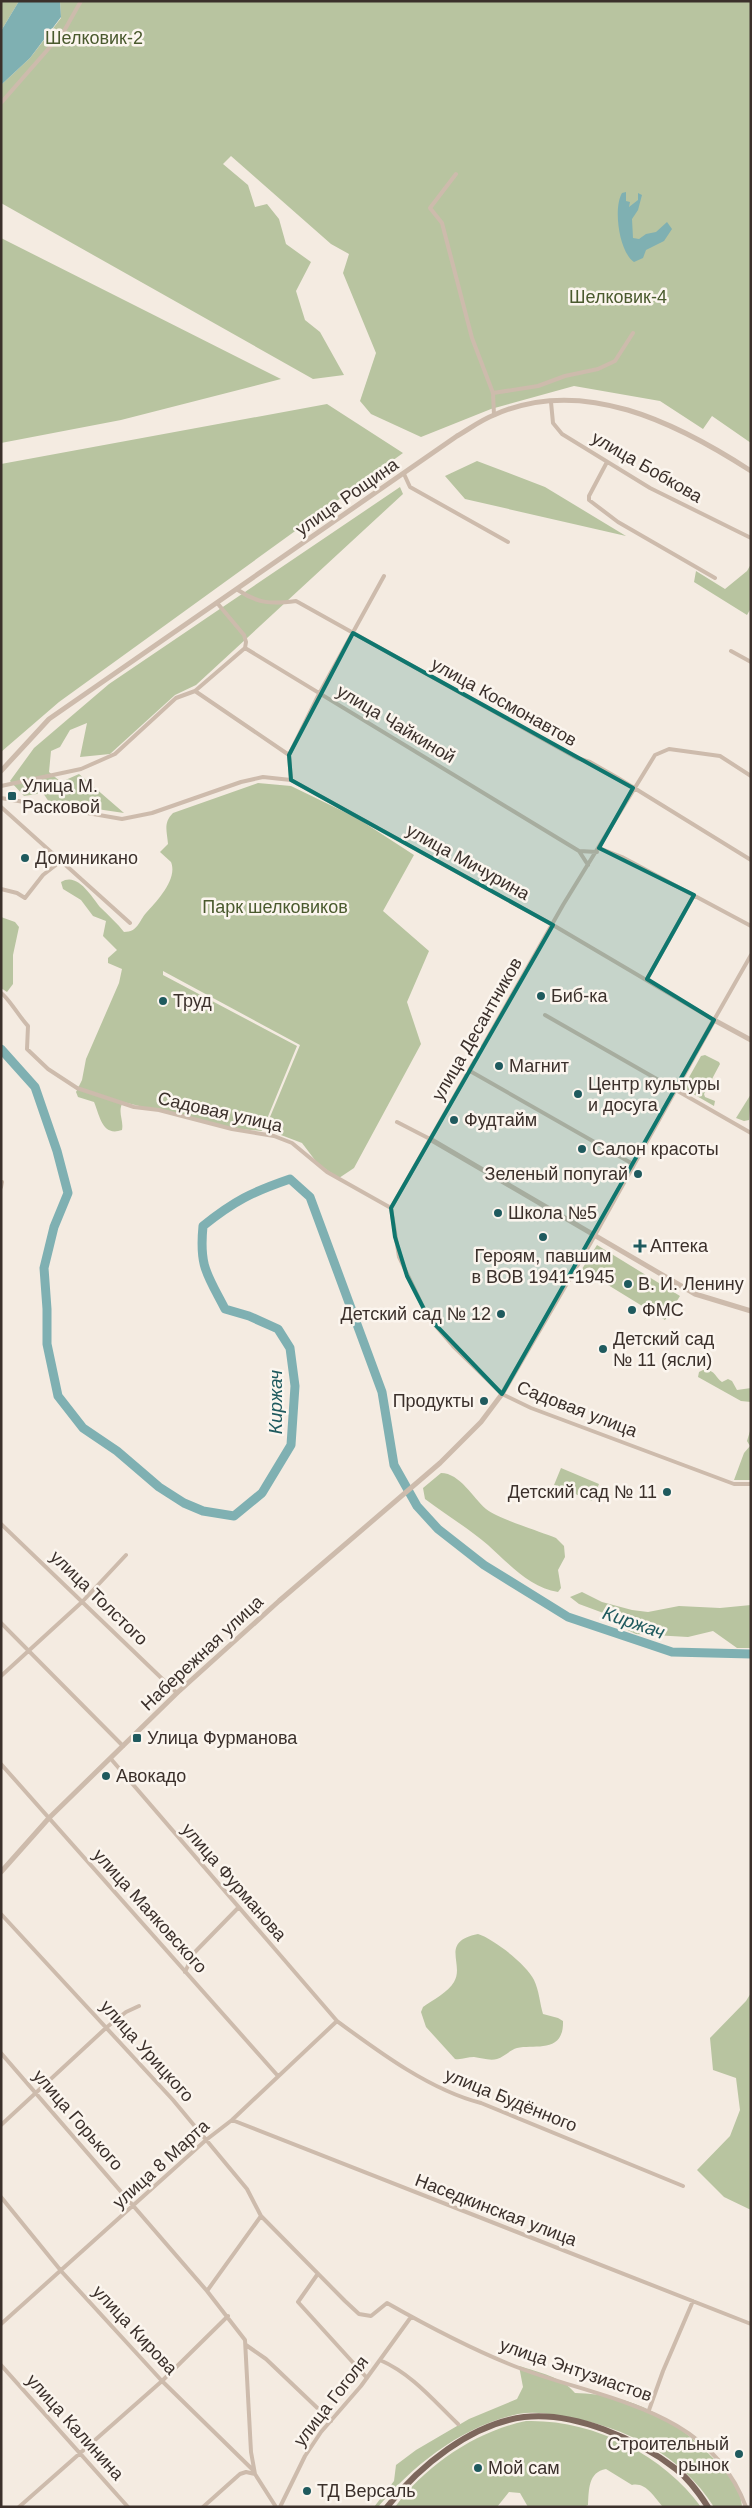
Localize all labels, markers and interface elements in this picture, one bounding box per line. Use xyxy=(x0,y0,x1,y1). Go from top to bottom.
park label: Шелковик-2 xyxy=(45,28,143,48)
park label: Шелковик-4 xyxy=(569,287,667,307)
street label: улица Бобкова xyxy=(588,427,707,507)
street label: улица Рощина xyxy=(292,454,403,540)
street label: улица Космонавтов xyxy=(428,654,580,750)
street label: улица Чайкиной xyxy=(333,681,459,767)
place label: Улица М. Расковой xyxy=(22,776,100,817)
marker: Улица М. Расковой xyxy=(6,790,18,802)
street label: улица Мичурина xyxy=(403,820,534,905)
place label: Доминикано xyxy=(35,848,138,868)
marker: Доминикано xyxy=(19,852,31,864)
park label: Парк шелковиков xyxy=(202,897,348,917)
street label: улица Десантников xyxy=(428,954,526,1104)
place label: Биб-ка xyxy=(551,986,608,1006)
marker: Биб-ка xyxy=(535,990,547,1002)
place label: Труд xyxy=(173,991,212,1011)
marker: Труд xyxy=(157,995,169,1007)
place label: Магнит xyxy=(509,1056,569,1076)
marker: Магнит xyxy=(493,1060,505,1072)
place label: Центр культуры и досуга xyxy=(588,1074,720,1115)
street label: Садовая улица xyxy=(156,1088,285,1136)
marker: Центр культуры и досуга xyxy=(572,1088,584,1100)
place label: Фудтайм xyxy=(464,1110,537,1130)
marker: Фудтайм xyxy=(448,1114,460,1126)
place label: Салон красоты xyxy=(592,1139,719,1159)
marker: Салон красоты xyxy=(576,1143,588,1155)
place label: Зеленый попугай xyxy=(485,1164,628,1184)
marker: Зеленый попугай xyxy=(632,1168,644,1180)
place label: Школа №5 xyxy=(508,1203,597,1223)
marker: Школа №5 xyxy=(492,1207,504,1219)
marker: Героям, павшим в ВОВ 1941-1945 xyxy=(537,1231,549,1243)
place label: Аптека xyxy=(650,1236,709,1256)
marker: Аптека xyxy=(634,1240,646,1252)
place label: Героям, павшим в ВОВ 1941-1945 xyxy=(471,1246,615,1287)
place label: В. И. Ленину xyxy=(638,1274,744,1294)
marker: В. И. Ленину xyxy=(622,1278,634,1290)
place label: ФМС xyxy=(642,1300,684,1320)
place label: Детский сад № 12 xyxy=(341,1304,491,1324)
marker: ФМС xyxy=(626,1304,638,1316)
marker: Детский сад № 12 xyxy=(495,1308,507,1320)
place label: Детский сад № 11 (ясли) xyxy=(613,1329,715,1370)
marker: Детский сад № 11 (ясли) xyxy=(597,1343,609,1355)
water label: Киржач xyxy=(265,1370,286,1434)
street label: Садовая улица xyxy=(514,1377,641,1442)
place label: Продукты xyxy=(393,1391,474,1411)
marker: Продукты xyxy=(478,1395,490,1407)
place label: Детский сад № 11 xyxy=(508,1482,657,1502)
marker: Детский сад № 11 xyxy=(661,1486,673,1498)
street label: улица Толстого xyxy=(46,1547,152,1649)
street label: Набережная улица xyxy=(137,1591,268,1715)
water label: Киржач xyxy=(600,1602,668,1643)
place label: Улица Фурманова xyxy=(147,1728,298,1748)
marker: Улица Фурманова xyxy=(131,1732,143,1744)
place label: Авокадо xyxy=(116,1766,186,1786)
marker: Авокадо xyxy=(100,1770,112,1782)
street label: улица Фурманова xyxy=(178,1819,291,1945)
street label: улица Маяковского xyxy=(89,1845,211,1977)
street label: улица Урицкого xyxy=(96,1996,198,2106)
street label: улица Будённого xyxy=(442,2064,580,2136)
street label: улица Горького xyxy=(29,2066,127,2174)
street label: улица 8 Марта xyxy=(109,2115,214,2212)
street label: Наседкинская улица xyxy=(412,2170,581,2250)
street label: улица Кирова xyxy=(89,2281,182,2379)
street label: улица Энтузиастов xyxy=(497,2335,655,2405)
street label: улица Гоголя xyxy=(290,2352,372,2450)
street label: улица Калинина xyxy=(22,2370,128,2485)
place label: Строительный рынок xyxy=(607,2434,729,2475)
marker: Строительный рынок xyxy=(733,2448,745,2460)
place label: Мой сам xyxy=(488,2458,560,2478)
marker: Мой сам xyxy=(472,2462,484,2474)
place label: ТД Версаль xyxy=(317,2481,416,2501)
marker: ТД Версаль xyxy=(301,2485,313,2497)

